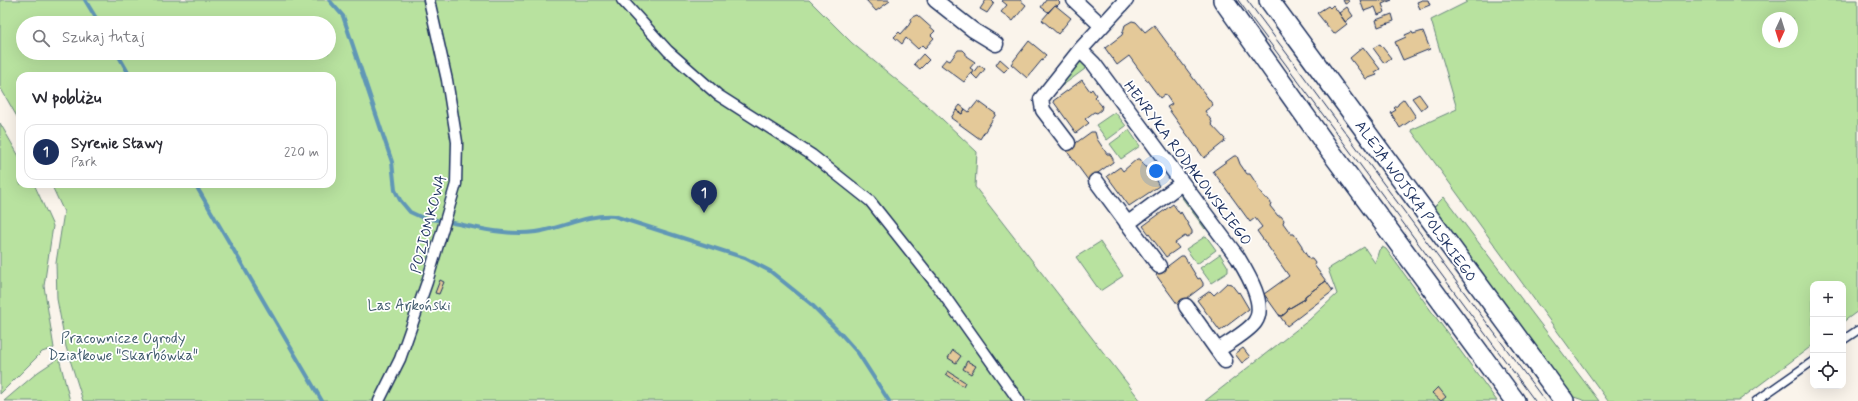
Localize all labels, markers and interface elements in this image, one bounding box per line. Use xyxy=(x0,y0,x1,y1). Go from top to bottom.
north arrow xyxy=(1762,12,1798,48)
search box xyxy=(16,16,336,60)
icon: search xyxy=(30,27,52,49)
text: Szukaj tutaj xyxy=(62,28,145,48)
street label: HENRYKA RODAKOWSKIEGO xyxy=(1119,77,1256,250)
text: W pobliżu xyxy=(32,87,101,109)
street label: ALEJA WOJSKA POLSKIEGO xyxy=(1350,117,1481,286)
text: Syrenie Stawy xyxy=(71,134,163,154)
text: 1 xyxy=(43,144,49,161)
text: 220 m xyxy=(284,144,319,161)
text: Park xyxy=(71,154,97,171)
your location xyxy=(1146,161,1166,181)
street label: POZIOMKOWA xyxy=(406,173,452,276)
pin: 1 xyxy=(691,180,717,213)
map controls xyxy=(1810,281,1846,389)
button: + xyxy=(1810,281,1846,317)
park label: Las Arkoński xyxy=(367,296,451,316)
button: − xyxy=(1810,317,1846,353)
park label: Pracownicze Ogrody Działkowe "Skarbówka" xyxy=(48,329,198,366)
button: locate xyxy=(1810,353,1846,389)

